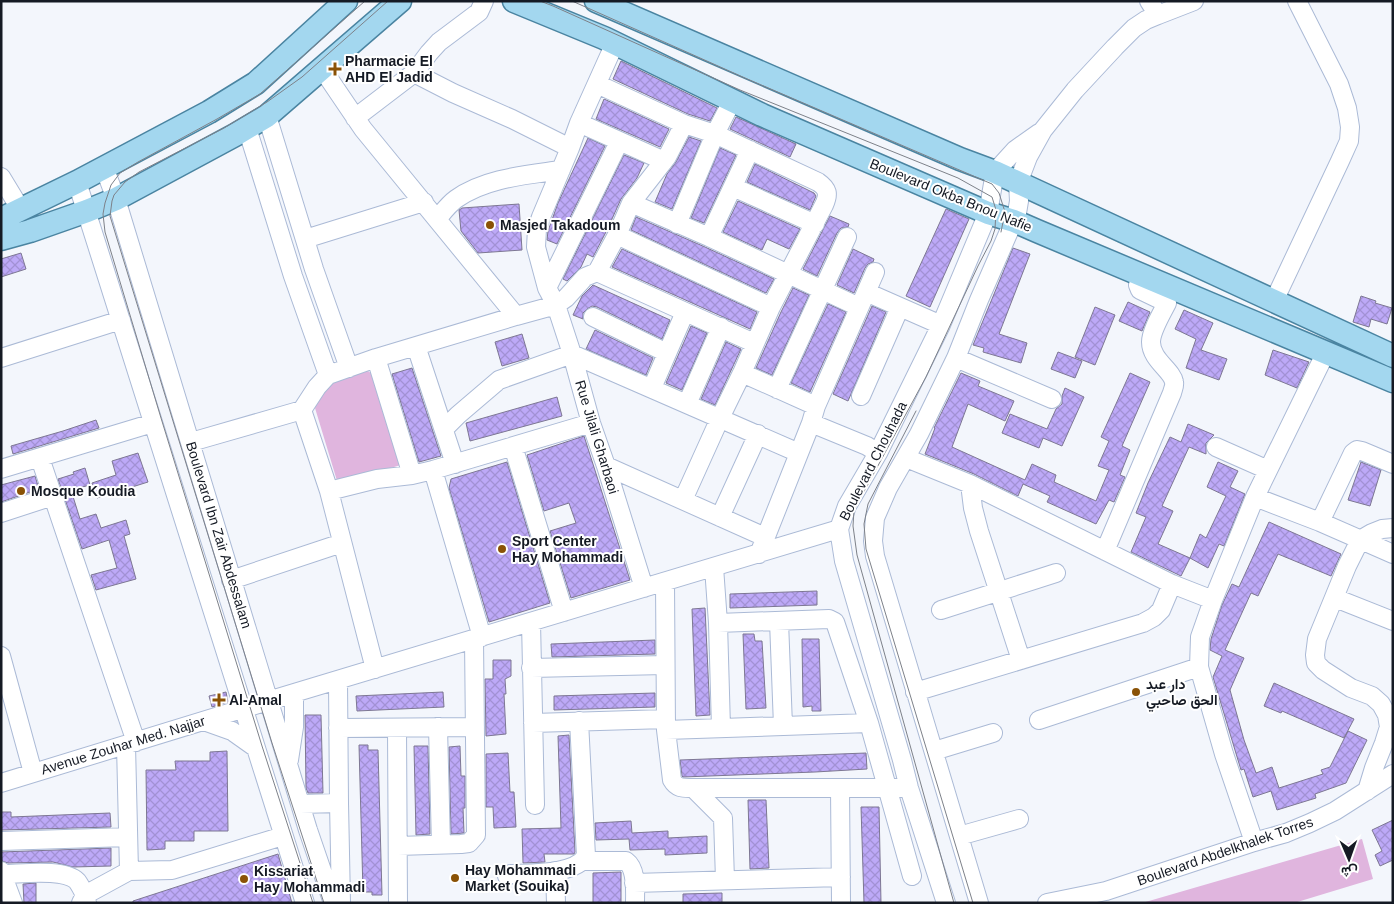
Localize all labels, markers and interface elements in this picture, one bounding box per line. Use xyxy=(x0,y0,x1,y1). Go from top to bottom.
place label: Pharmacie El AHD El Jadid xyxy=(345,53,433,85)
marker: Pharmacie El AHD El Jadid xyxy=(329,63,341,75)
street label: Boulevard Okba Bnou Nafie xyxy=(868,155,1035,235)
place label: Masjed Takadoum xyxy=(500,217,620,233)
marker: Masjed Takadoum xyxy=(484,219,496,231)
street label: Rue Jilali Gharbaoi xyxy=(572,378,622,496)
street label: Boulevard Chouhada xyxy=(836,399,910,523)
street label: Boulevard Ibn Zair Abdessalam xyxy=(183,440,255,630)
place label: Mosque Koudia xyxy=(31,483,135,499)
marker: Mosque Koudia xyxy=(15,485,27,497)
place label: Sport Center Hay Mohammadi xyxy=(512,533,623,565)
marker: Sport Center Hay Mohammadi xyxy=(496,543,508,555)
place label: دار عبد الحق صاحبي xyxy=(1146,676,1218,712)
marker: دار عبد الحق صاحبي xyxy=(1130,686,1142,698)
place label: Al-Amal xyxy=(229,692,282,708)
marker: Al-Amal xyxy=(213,694,225,706)
street label: Avenue Zouhar Med. Najjar xyxy=(39,712,207,778)
street label: Boulevard Abdelkhalek Torres xyxy=(1135,813,1315,889)
north arrow xyxy=(1324,834,1374,884)
place label: Hay Mohammadi Market (Souika) xyxy=(465,862,576,894)
place label: Kissariat Hay Mohammadi xyxy=(254,863,365,895)
text: ش xyxy=(1341,863,1358,880)
marker: Hay Mohammadi Market (Souika) xyxy=(449,872,461,884)
marker: Kissariat Hay Mohammadi xyxy=(238,873,250,885)

